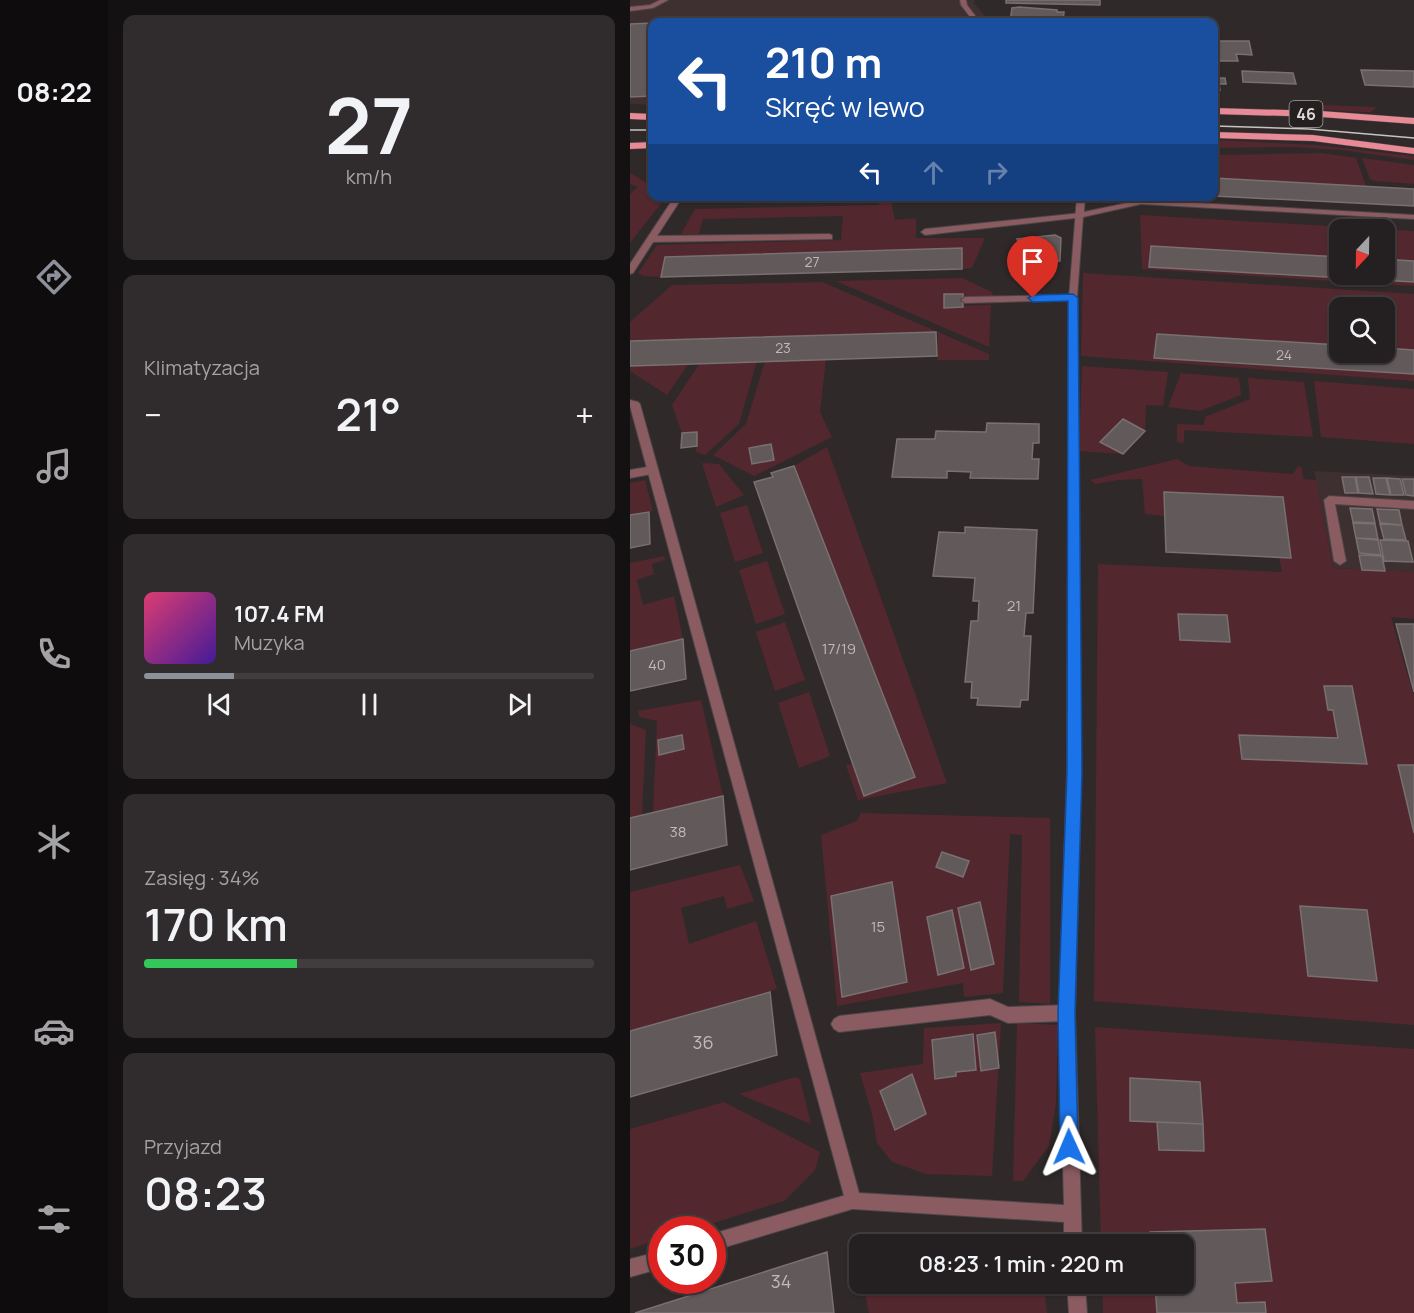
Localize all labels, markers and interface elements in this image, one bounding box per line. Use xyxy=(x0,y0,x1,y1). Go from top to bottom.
text: 210 m xyxy=(765,33,882,91)
icon: left xyxy=(666,42,744,120)
text: 27 xyxy=(325,71,413,177)
text: 08:22 xyxy=(16,73,92,110)
text: Skręć w lewo xyxy=(765,88,925,125)
road number: 46 xyxy=(1290,101,1322,127)
icon: left xyxy=(854,156,887,189)
icon: ahead xyxy=(917,156,950,189)
icon: right xyxy=(980,156,1013,189)
text: km/h xyxy=(346,163,392,190)
north arrow xyxy=(1329,219,1395,285)
map controls xyxy=(1329,219,1395,363)
pin xyxy=(1007,236,1058,298)
icon: arrive xyxy=(1016,245,1049,278)
house number: 27 xyxy=(804,252,820,271)
icon: directions xyxy=(33,256,75,298)
button: search xyxy=(1329,297,1395,363)
house number: 23 xyxy=(775,338,791,357)
house number: 24 xyxy=(1276,345,1292,364)
text: Klimatyzacja xyxy=(144,354,260,381)
text: 21° xyxy=(336,383,401,445)
text: − xyxy=(144,392,162,437)
text: + xyxy=(575,392,594,437)
icon: music xyxy=(33,445,75,487)
house number: 21 xyxy=(1007,595,1021,616)
text: 107.4 FM xyxy=(234,599,324,629)
text: Muzyka xyxy=(234,629,305,656)
icon: phone xyxy=(33,633,75,675)
house number: 17/19 xyxy=(822,638,856,659)
house number: 40 xyxy=(648,654,666,675)
icon: previous xyxy=(203,688,236,721)
icon: pause xyxy=(353,688,386,721)
icon: next xyxy=(503,688,536,721)
icon: climate xyxy=(33,821,75,863)
house number: 38 xyxy=(669,821,687,842)
text: Zasięg · 34% xyxy=(144,864,260,891)
text: 170 km xyxy=(144,893,288,955)
house number: 15 xyxy=(871,916,885,937)
icon: car xyxy=(33,1010,75,1052)
house number: 36 xyxy=(692,1030,714,1054)
position arrow xyxy=(1037,1115,1101,1179)
text: Przyjazd xyxy=(144,1133,222,1160)
text: 08:23 xyxy=(144,1162,267,1224)
icon: filters xyxy=(33,1198,75,1240)
speed limit sign: 30 xyxy=(648,1216,726,1294)
text: 08:23 · 1 min · 220 m xyxy=(919,1249,1124,1279)
house number: 34 xyxy=(771,1269,791,1293)

